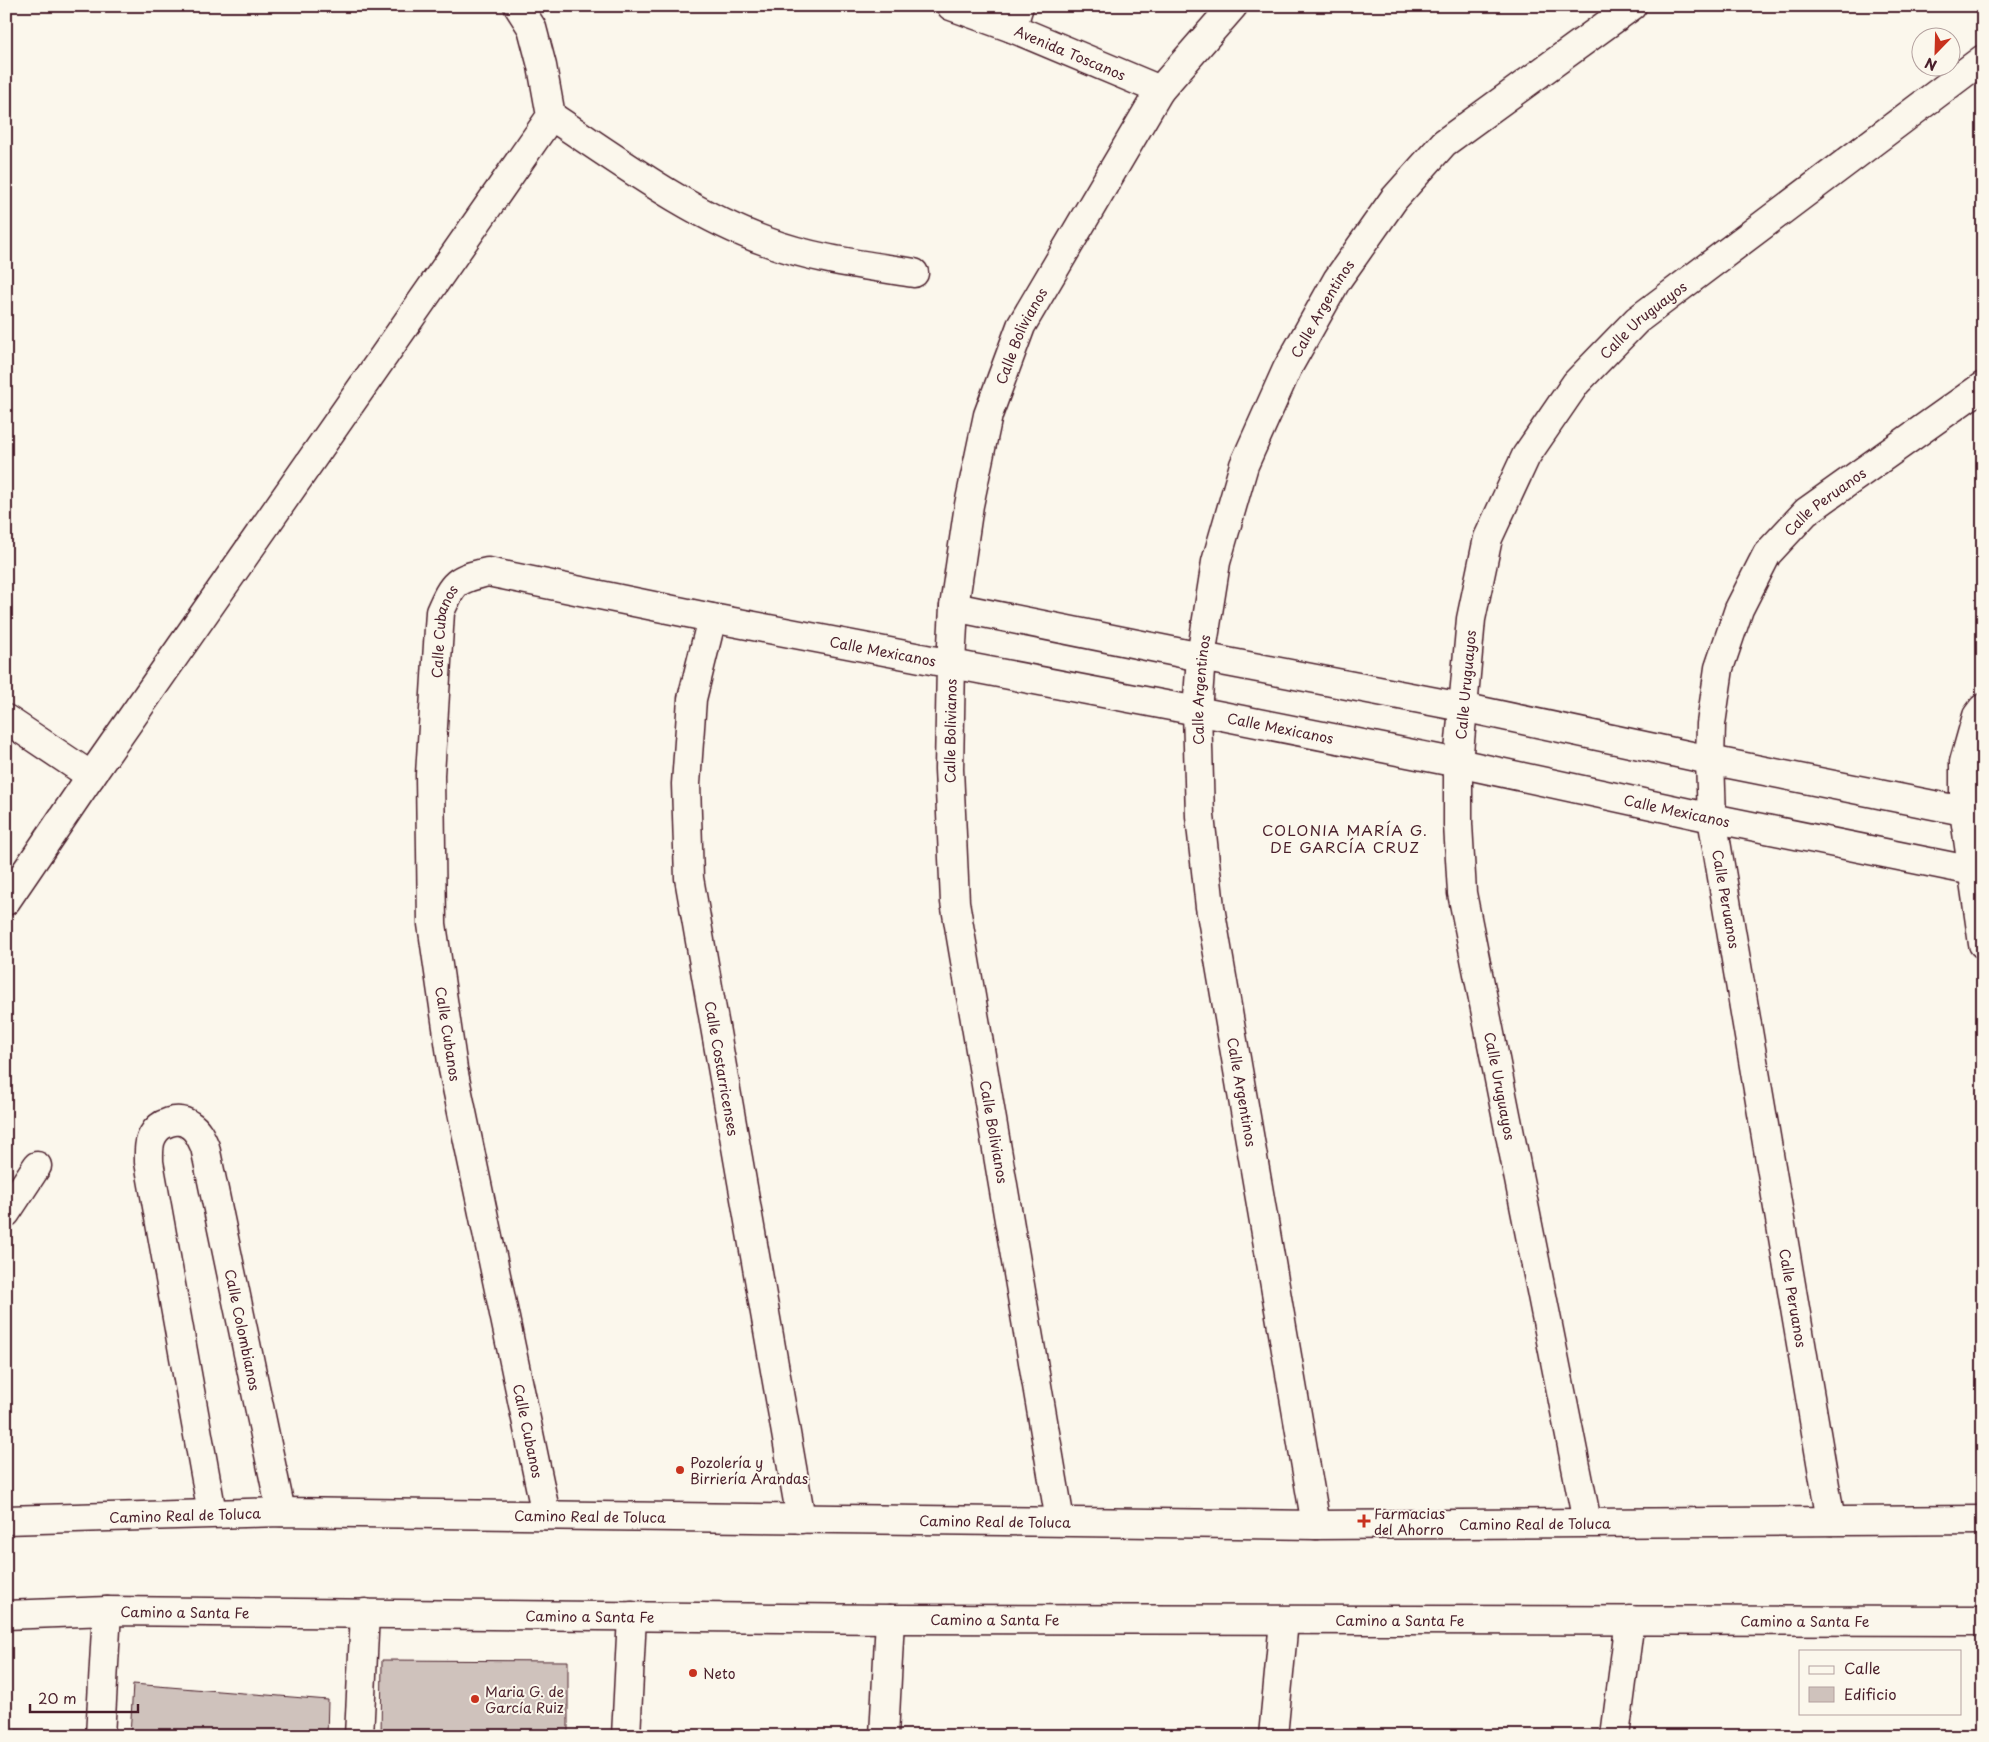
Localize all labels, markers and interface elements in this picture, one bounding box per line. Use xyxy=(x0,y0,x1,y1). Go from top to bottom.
street label: Avenida Toscanos xyxy=(1011,20,1129,85)
north arrow xyxy=(1912,28,1962,78)
text: N xyxy=(1922,53,1940,76)
street label: Calle Argentinos xyxy=(1285,255,1359,361)
street label: Calle Uruguayos xyxy=(1594,276,1691,363)
street label: Calle Bolivianos xyxy=(990,283,1052,387)
street label: Calle Peruanos xyxy=(1779,462,1870,540)
street label: Calle Cubanos xyxy=(425,580,462,679)
street label: Calle Uruguayos xyxy=(1450,629,1480,740)
street label: Calle Mexicanos xyxy=(828,630,938,671)
street label: Calle Argentinos xyxy=(1186,633,1215,745)
street label: Calle Bolivianos xyxy=(938,679,961,784)
street label: Calle Mexicanos xyxy=(1225,707,1336,748)
street label: Calle Mexicanos xyxy=(1622,789,1732,832)
district label: COLONIA MARÍA G. DE GARCÍA CRUZ xyxy=(1262,818,1428,858)
street label: Calle Peruanos xyxy=(1707,848,1745,950)
street label: Calle Cubanos xyxy=(430,985,466,1083)
street label: Calle Costarricenses xyxy=(700,999,744,1137)
street label: Calle Uruguayos xyxy=(1479,1030,1521,1142)
street label: Calle Argentinos xyxy=(1222,1036,1262,1148)
street label: Calle Bolivianos xyxy=(975,1079,1013,1185)
street label: Calle Peruanos xyxy=(1774,1247,1812,1349)
street label: Calle Colombianos xyxy=(220,1267,266,1393)
street label: Calle Cubanos xyxy=(508,1382,548,1480)
place label: Pozolería y Birriería Arandas xyxy=(690,1452,808,1489)
marker: Pozolería y Birriería Arandas xyxy=(674,1464,686,1476)
street label: Camino Real de Toluca xyxy=(109,1502,261,1527)
place label: Farmacias del Ahorro xyxy=(1374,1503,1445,1540)
street label: Camino Real de Toluca xyxy=(514,1504,666,1527)
street label: Camino Real de Toluca xyxy=(919,1510,1071,1532)
street label: Camino Real de Toluca xyxy=(1459,1512,1611,1534)
marker: Farmacias del Ahorro xyxy=(1358,1515,1370,1527)
street label: Camino a Santa Fe xyxy=(120,1601,250,1623)
street label: Camino a Santa Fe xyxy=(525,1605,655,1627)
street label: Camino a Santa Fe xyxy=(930,1609,1060,1630)
street label: Camino a Santa Fe xyxy=(1335,1609,1465,1631)
street label: Camino a Santa Fe xyxy=(1740,1610,1870,1631)
legend xyxy=(1799,1650,1962,1714)
text: Calle xyxy=(1844,1656,1881,1679)
place label: Neto xyxy=(703,1663,736,1684)
marker: Neto xyxy=(687,1667,699,1679)
place label: Maria G. de García Ruiz xyxy=(485,1681,564,1718)
scale bar xyxy=(30,1682,138,1714)
text: Edificio xyxy=(1844,1682,1897,1705)
text: 20 m xyxy=(38,1686,77,1709)
marker: Maria G. de García Ruiz xyxy=(469,1693,481,1705)

